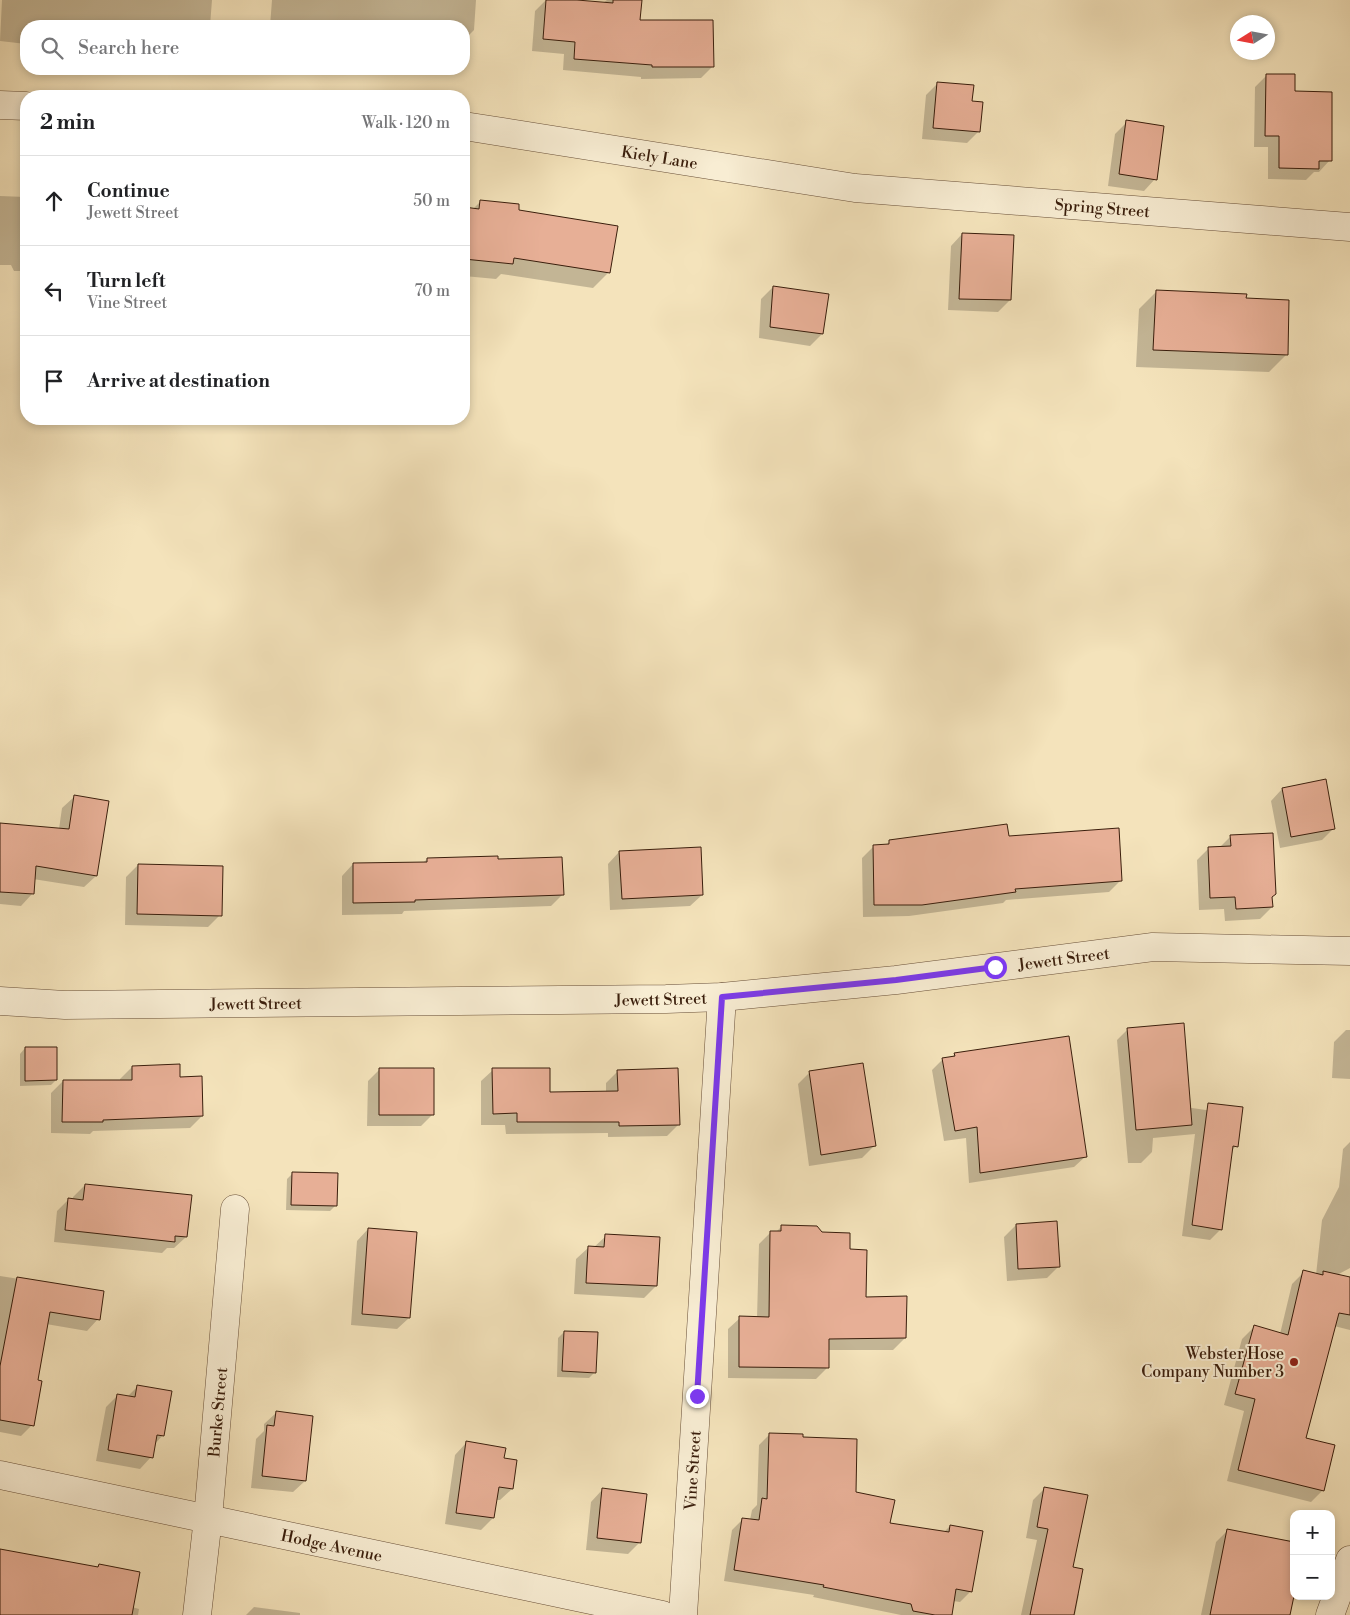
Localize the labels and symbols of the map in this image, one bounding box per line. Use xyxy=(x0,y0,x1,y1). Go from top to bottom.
north arrow xyxy=(1230,15,1275,60)
street label: Kiely Lane xyxy=(620,142,699,174)
street label: Spring Street xyxy=(1054,195,1151,222)
street label: Jewett Street xyxy=(1016,944,1111,975)
route start xyxy=(984,956,1007,979)
street label: Jewett Street xyxy=(614,989,708,1011)
street label: Jewett Street xyxy=(209,994,302,1015)
place label: Webster Hose Company Number 3 xyxy=(1141,1344,1284,1382)
marker: Webster Hose Company Number 3 xyxy=(1288,1356,1300,1368)
street label: Burke Street xyxy=(204,1366,232,1459)
route end xyxy=(686,1385,709,1408)
street label: Vine Street xyxy=(681,1429,706,1512)
street label: Hodge Avenue xyxy=(279,1526,384,1567)

